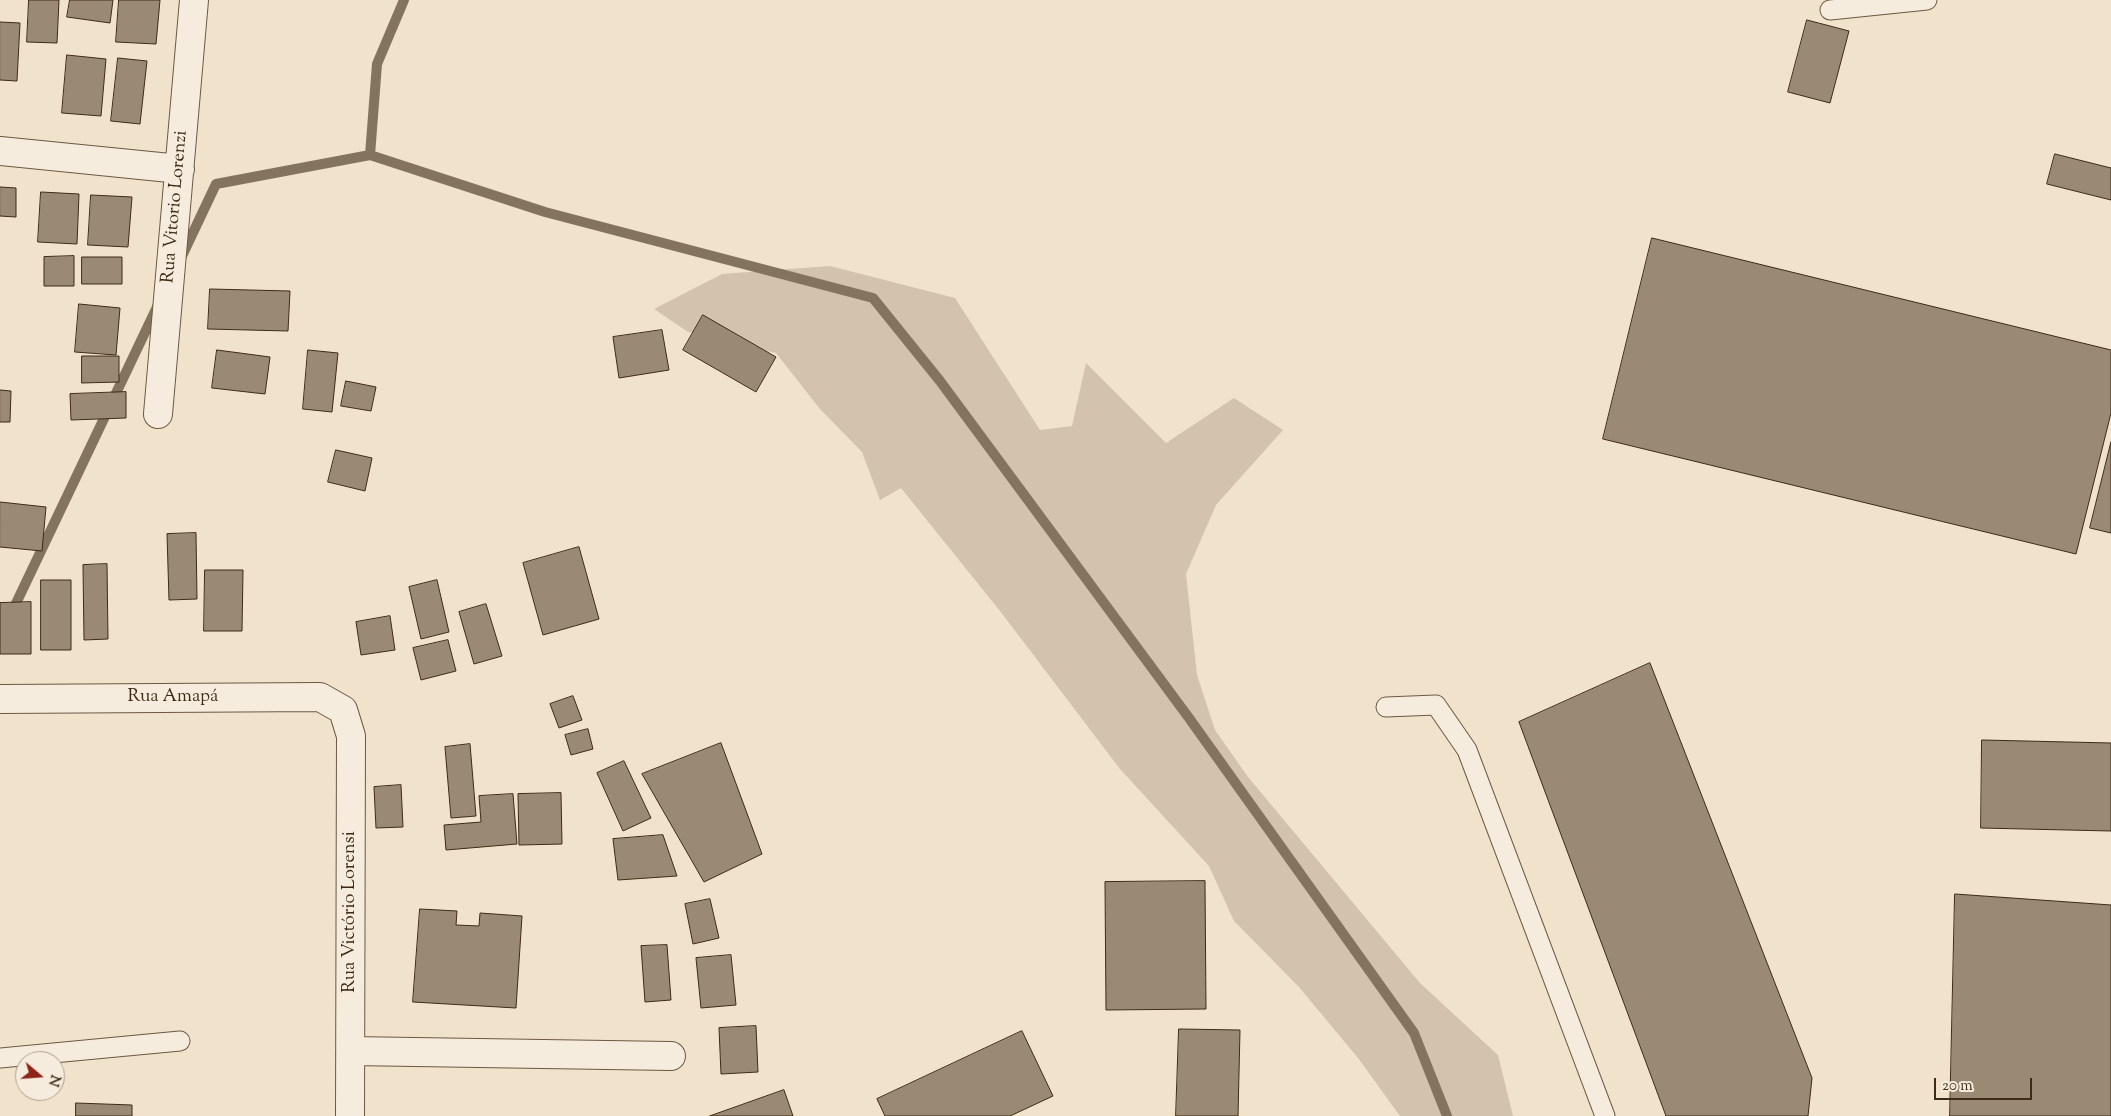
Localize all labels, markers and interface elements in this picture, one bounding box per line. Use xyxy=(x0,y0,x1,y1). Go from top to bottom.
street label: Rua Vitorio Lorenzi xyxy=(159,130,193,284)
street label: Rua Amapá xyxy=(128,687,218,709)
street label: Rua Victório Lorensi xyxy=(340,831,362,993)
north arrow xyxy=(15,1051,65,1101)
scale bar xyxy=(1936,1068,2034,1100)
text: N xyxy=(42,1072,65,1089)
text: 20 m xyxy=(1942,1076,1973,1097)

